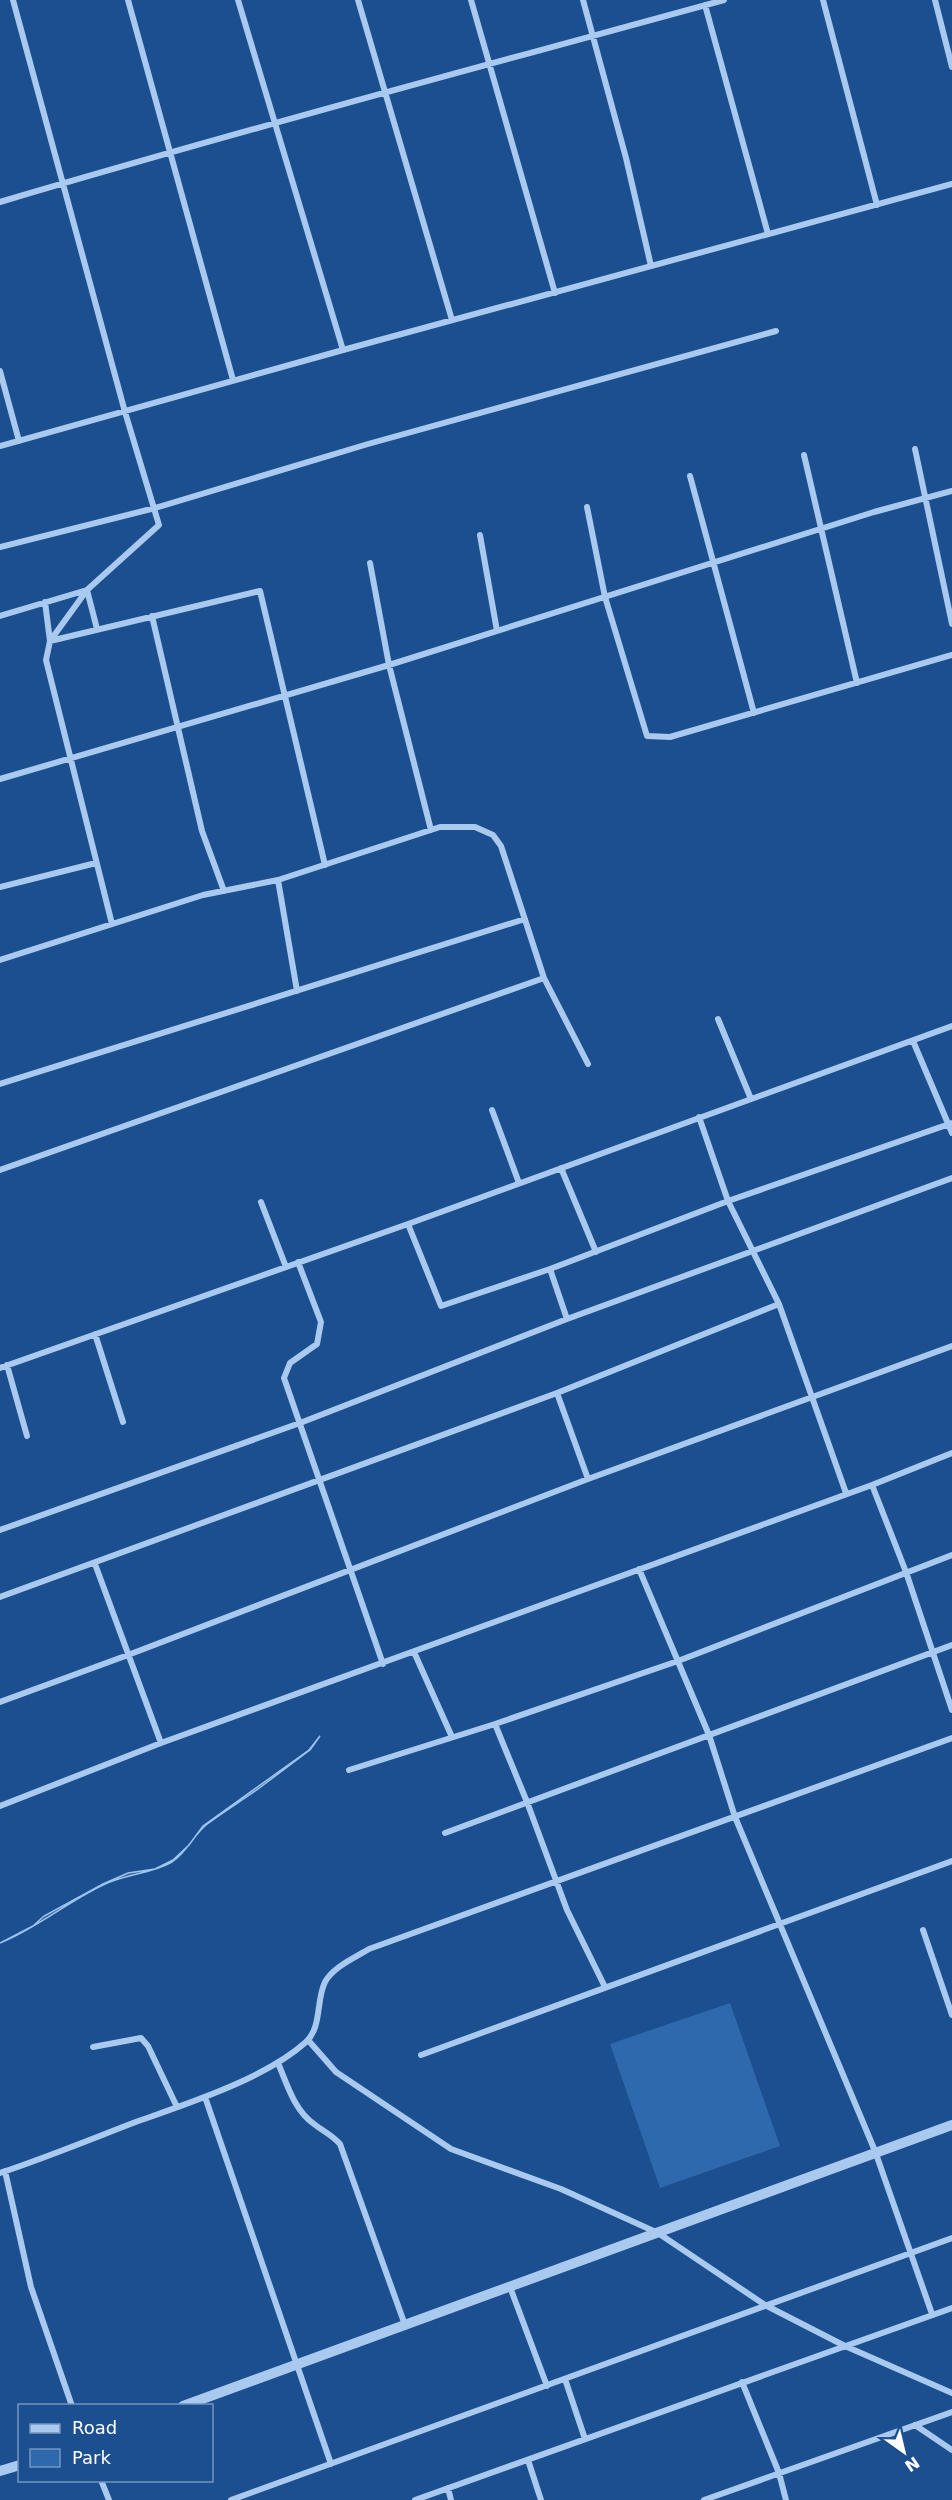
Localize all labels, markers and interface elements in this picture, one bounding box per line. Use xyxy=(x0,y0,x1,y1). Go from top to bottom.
legend xyxy=(18,2404,213,2482)
text: Road xyxy=(72,2417,117,2438)
north arrow xyxy=(874,2422,934,2482)
text: Park xyxy=(72,2447,111,2468)
text: N xyxy=(901,2452,923,2476)

